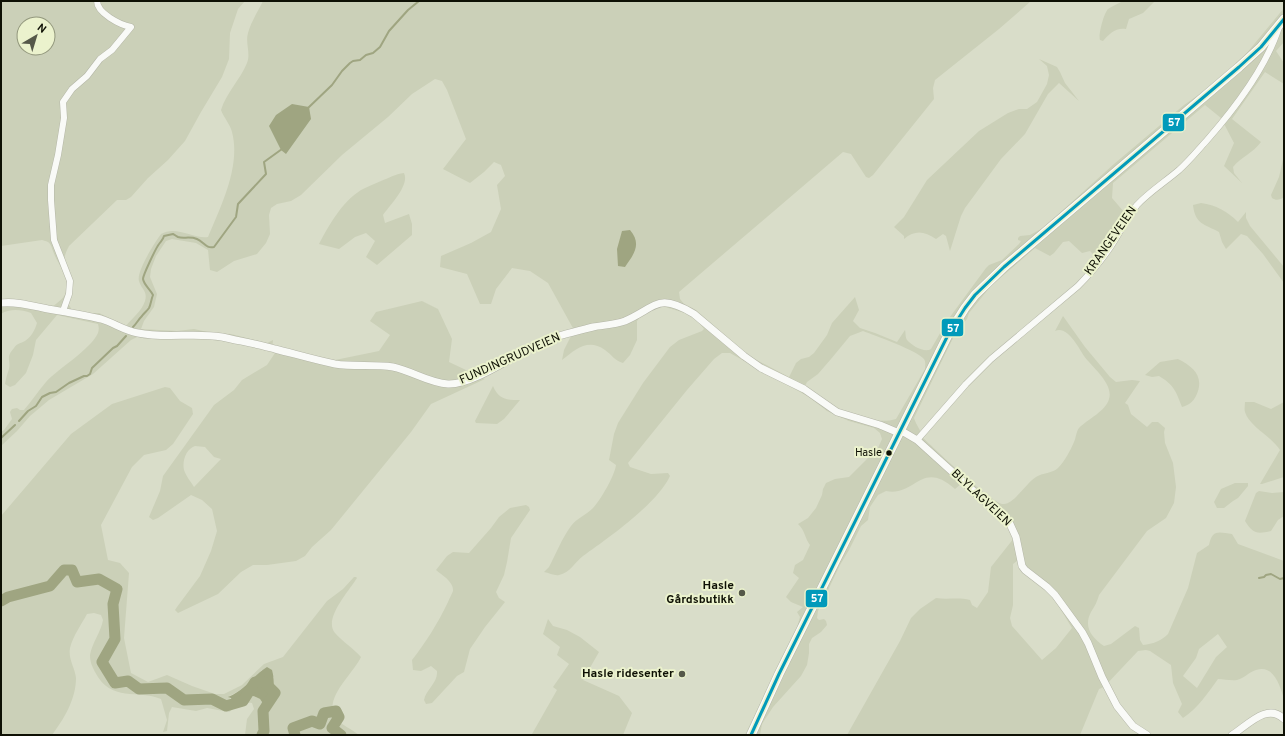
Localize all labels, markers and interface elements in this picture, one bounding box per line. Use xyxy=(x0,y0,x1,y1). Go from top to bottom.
north arrow xyxy=(16,16,56,56)
text: N xyxy=(34,21,49,37)
line badge: 57 xyxy=(1162,113,1185,132)
text: 57 xyxy=(1168,116,1180,130)
street label: KRANGEVEIEN xyxy=(1081,203,1141,279)
line badge: 57 xyxy=(941,318,964,337)
text: 57 xyxy=(947,322,959,336)
street label: FUNDINGRUDVEIEN xyxy=(457,330,563,388)
place label: Hasle xyxy=(855,446,882,460)
marker: Hasle xyxy=(884,448,894,458)
street label: BLYLAGVEIEN xyxy=(947,466,1015,530)
place label: Hasle Gårdsbutikk xyxy=(666,578,734,608)
marker: Hasle Gårdsbutikk xyxy=(737,588,747,598)
line badge: 57 xyxy=(805,589,828,608)
text: 57 xyxy=(811,592,823,606)
place label: Hasle ridesenter xyxy=(582,666,674,682)
marker: Hasle ridesenter xyxy=(677,669,687,679)

